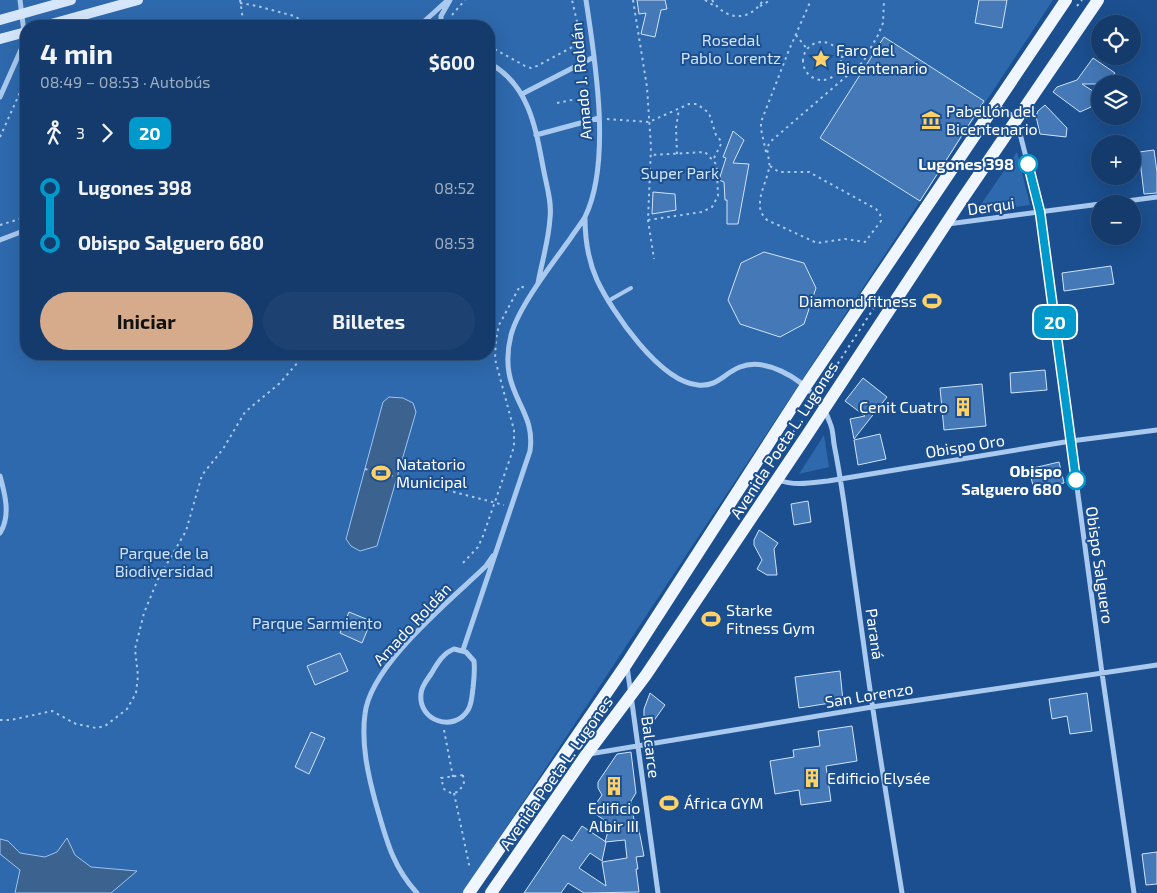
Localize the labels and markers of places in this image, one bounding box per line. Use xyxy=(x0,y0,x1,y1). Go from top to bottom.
place label: Faro del Bicentenario xyxy=(836,40,928,77)
place icon: Faro del Bicentenario xyxy=(810,48,832,70)
place label: Pabellón del Bicentenario xyxy=(946,101,1038,138)
museum icon: Pabellón del Bicentenario xyxy=(920,109,942,131)
place label: Lugones 398 xyxy=(918,154,1014,173)
marker: Lugones 398 xyxy=(1018,154,1038,174)
sports icon: Diamond fitness xyxy=(921,290,943,312)
place label: Diamond fitness xyxy=(799,291,917,310)
building icon: Cenit Cuatro xyxy=(952,396,974,418)
place label: Cenit Cuatro xyxy=(859,397,948,416)
place label: Natatorio Municipal xyxy=(396,454,467,491)
place label: Obispo Salguero 680 xyxy=(961,461,1062,498)
sports icon: Natatorio Municipal xyxy=(370,462,392,484)
marker: Obispo Salguero 680 xyxy=(1066,470,1086,490)
place label: Starke Fitness Gym xyxy=(726,600,815,637)
sports icon: Starke Fitness Gym xyxy=(700,608,722,630)
building icon: Edificio Elysée xyxy=(801,767,823,789)
place label: Edificio Elysée xyxy=(827,768,930,787)
building icon: Edificio Albir III xyxy=(603,775,625,797)
sports icon: África GYM xyxy=(658,792,680,814)
place label: África GYM xyxy=(684,793,764,812)
place label: Edificio Albir III xyxy=(588,798,640,835)

